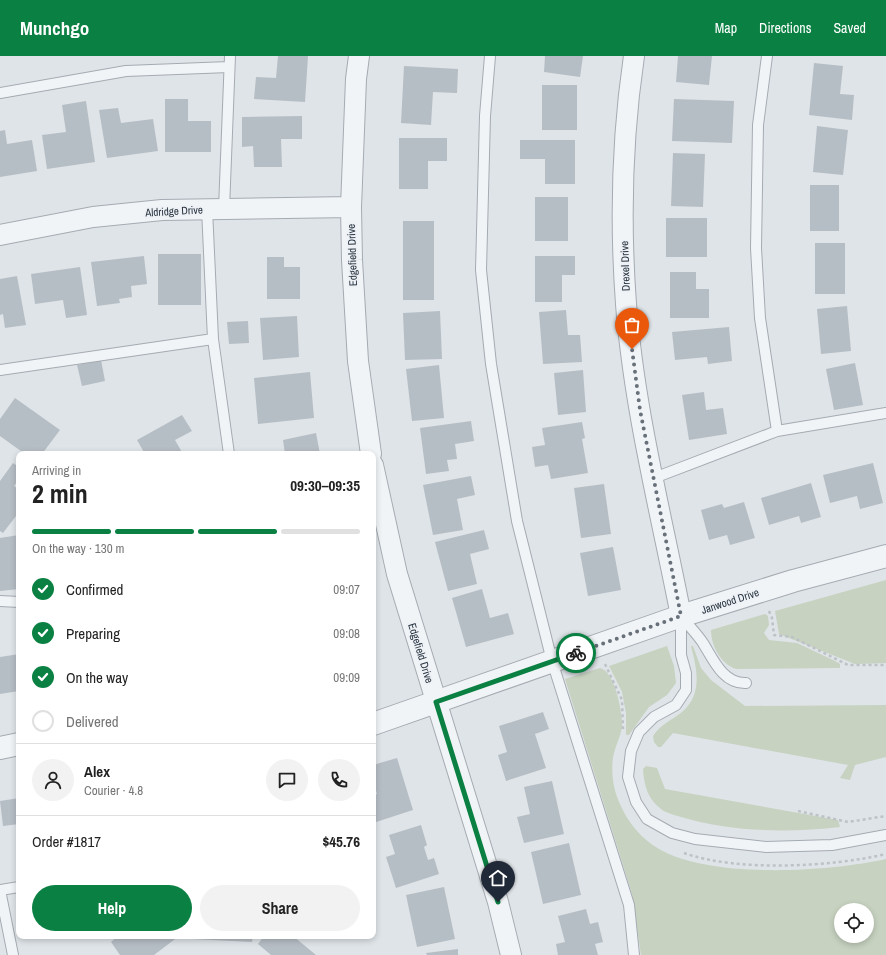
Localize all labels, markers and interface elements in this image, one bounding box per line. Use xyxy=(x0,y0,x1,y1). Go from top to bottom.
text: Munchgo xyxy=(20,15,89,41)
text: Map xyxy=(715,19,737,37)
text: Directions xyxy=(759,19,811,37)
text: Saved xyxy=(833,19,866,37)
street label: Aldridge Drive xyxy=(144,203,203,220)
street label: Edgefield Drive xyxy=(344,224,360,286)
street label: Drexel Drive xyxy=(617,241,633,291)
pin xyxy=(615,308,649,349)
icon: bag xyxy=(621,314,643,336)
text: Arriving in xyxy=(32,462,81,479)
text: 09:30–09:35 xyxy=(290,475,360,496)
text: 2 min xyxy=(32,476,88,511)
text: On the way · 130 m xyxy=(32,540,124,557)
icon: check xyxy=(32,578,54,600)
text: Confirmed xyxy=(66,579,123,600)
text: 09:07 xyxy=(333,581,360,598)
street label: Janwood Drive xyxy=(699,585,761,617)
street label: Edgefield Drive xyxy=(405,621,437,685)
icon: check xyxy=(32,622,54,644)
text: Preparing xyxy=(66,623,120,644)
text: 09:08 xyxy=(333,625,360,642)
courier xyxy=(556,633,596,673)
icon: bike xyxy=(565,642,587,664)
icon: check xyxy=(32,666,54,688)
text: On the way xyxy=(66,667,128,688)
text: 09:09 xyxy=(333,669,360,686)
text: Delivered xyxy=(66,711,119,732)
button: person xyxy=(32,759,74,801)
button: chat xyxy=(266,759,308,801)
button: phone xyxy=(318,759,360,801)
text: Alex xyxy=(84,761,110,782)
text: Courier · 4.8 xyxy=(84,782,143,799)
text: Order #1817 xyxy=(32,831,101,852)
text: $45.76 xyxy=(322,831,360,852)
pin xyxy=(481,861,515,902)
icon: home xyxy=(487,867,509,889)
button: Help xyxy=(32,885,192,931)
button: Share xyxy=(200,885,360,931)
map controls xyxy=(834,903,874,943)
button: locate xyxy=(834,903,874,943)

